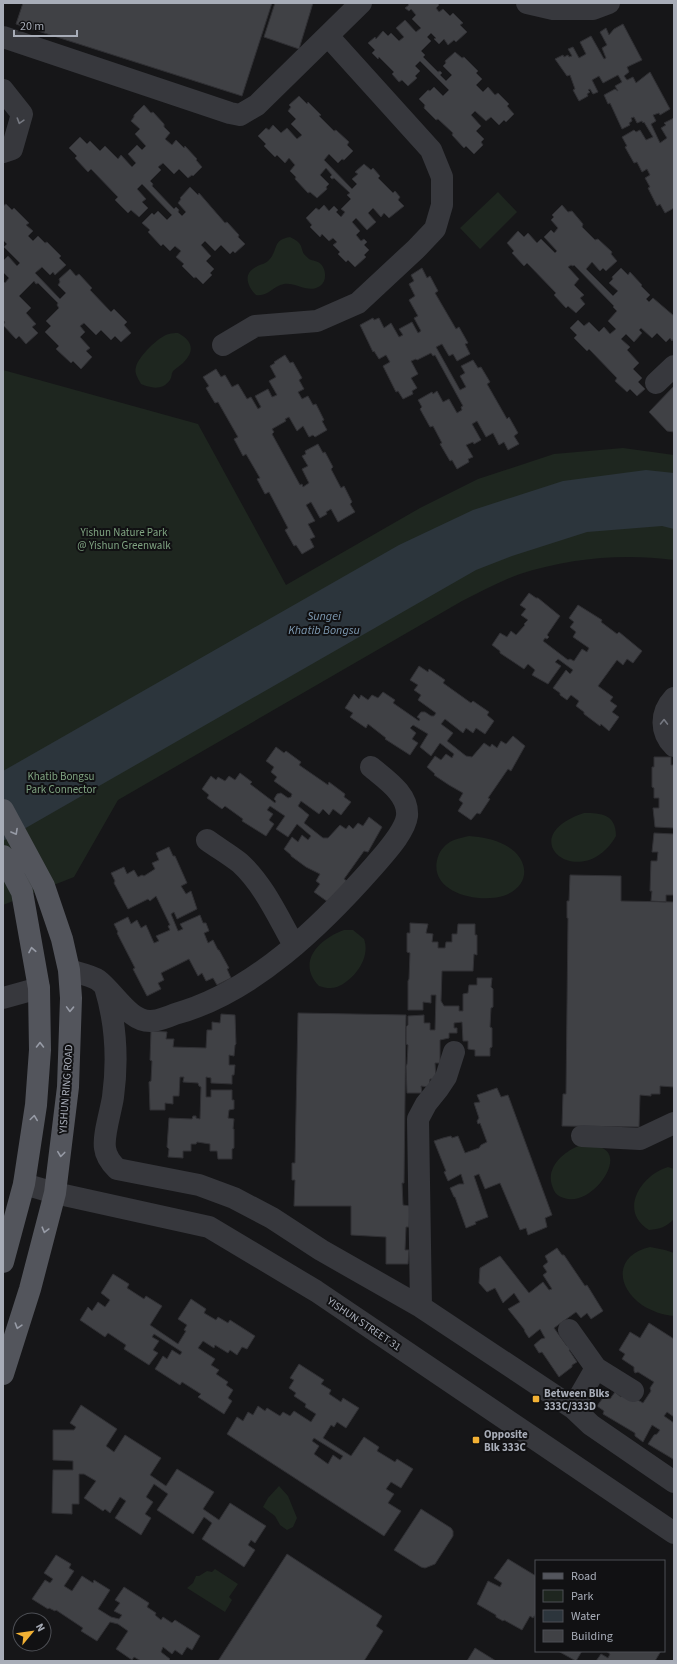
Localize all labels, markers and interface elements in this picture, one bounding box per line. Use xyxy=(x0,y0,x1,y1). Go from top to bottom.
scale bar xyxy=(14,12,77,38)
text: 20 m xyxy=(20,18,44,35)
one-way arrow xyxy=(16,118,25,125)
park label: Yishun Nature Park @ Yishun Greenwalk xyxy=(77,525,171,553)
water label: Sungei Khatib Bongsu xyxy=(288,608,360,639)
one-way arrow xyxy=(660,719,668,725)
park label: Khatib Bongsu Park Connector xyxy=(26,769,97,797)
one-way arrow xyxy=(11,828,18,835)
one-way arrow xyxy=(28,947,37,953)
one-way arrow xyxy=(66,1006,75,1012)
one-way arrow xyxy=(36,1042,44,1048)
street label: YISHUN RING ROAD xyxy=(55,1044,77,1135)
one-way arrow xyxy=(29,1114,38,1121)
one-way arrow xyxy=(57,1151,66,1157)
one-way arrow xyxy=(41,1227,50,1234)
street label: YISHUN STREET 31 xyxy=(323,1293,404,1354)
one-way arrow xyxy=(14,1322,23,1329)
place label: Between Blks 333C/333D xyxy=(544,1386,610,1414)
marker: Between Blks 333C/333D xyxy=(531,1394,541,1404)
place label: Opposite Blk 333C xyxy=(484,1427,528,1455)
marker: Opposite Blk 333C xyxy=(471,1435,481,1445)
legend xyxy=(535,1560,665,1652)
text: Road xyxy=(571,1568,597,1585)
text: Park xyxy=(571,1588,593,1605)
text: Water xyxy=(571,1608,601,1625)
north arrow xyxy=(12,1612,52,1652)
text: N xyxy=(32,1621,49,1634)
text: Building xyxy=(571,1628,613,1645)

